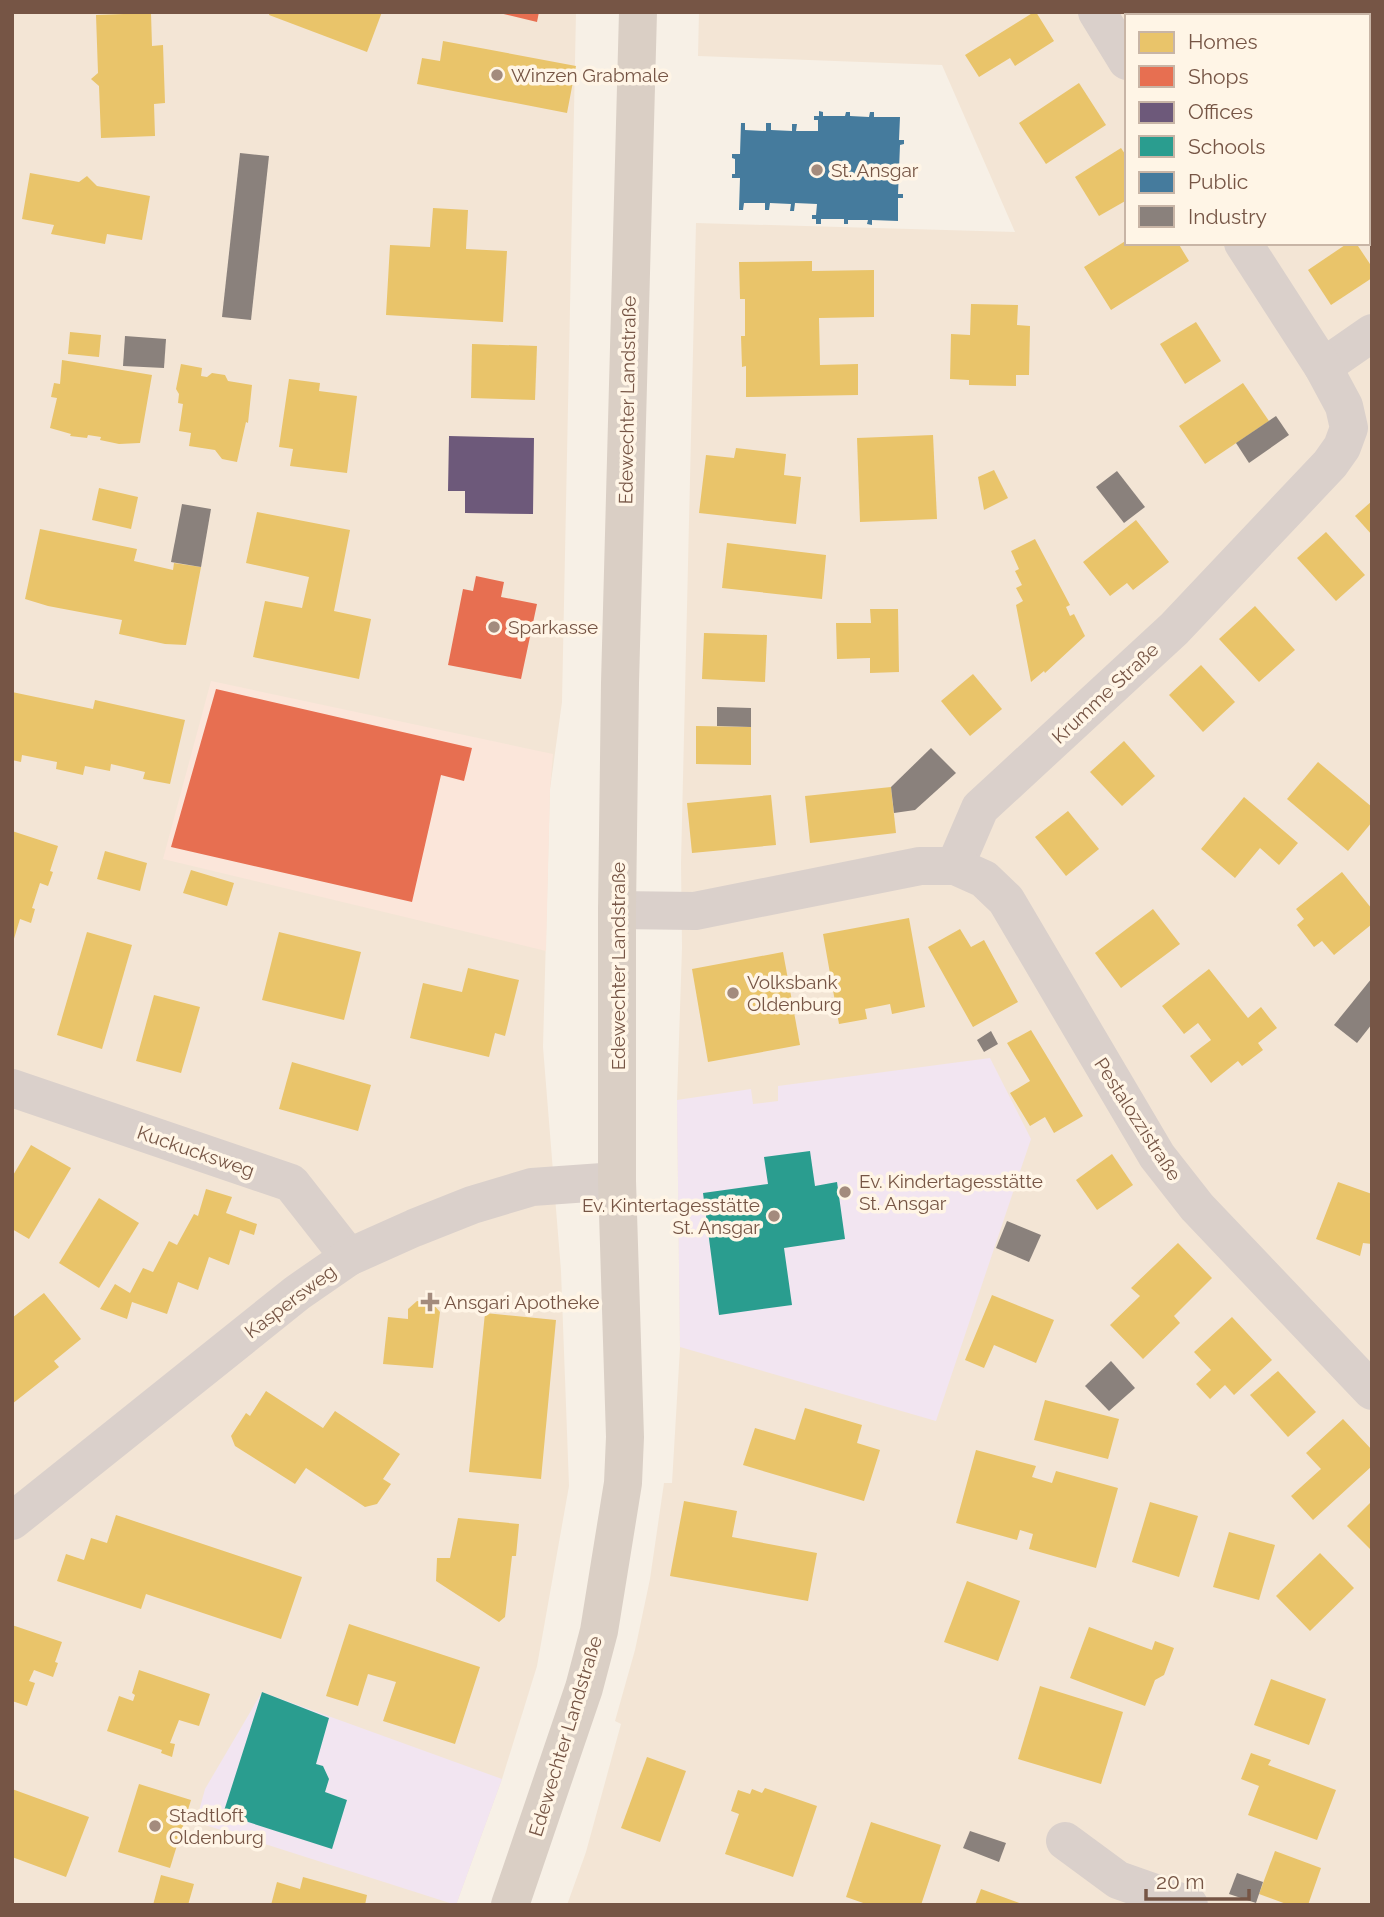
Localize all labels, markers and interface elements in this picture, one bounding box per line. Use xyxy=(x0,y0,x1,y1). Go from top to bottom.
legend xyxy=(1125,14,1370,245)
text: Homes xyxy=(1188,29,1258,54)
place label: Winzen Grabmale xyxy=(511,64,669,86)
text: Shops xyxy=(1188,64,1249,89)
marker: Winzen Grabmale xyxy=(489,67,505,83)
text: Offices xyxy=(1188,99,1253,124)
text: Schools xyxy=(1188,134,1265,159)
place label: St. Ansgar xyxy=(831,159,919,181)
marker: St. Ansgar xyxy=(809,162,825,178)
text: Public xyxy=(1188,169,1248,194)
text: Industry xyxy=(1188,204,1267,229)
street label: Edewechter Landstraße xyxy=(614,296,640,504)
place label: Sparkasse xyxy=(508,616,598,638)
marker: Sparkasse xyxy=(486,619,502,635)
street label: Krumme Straße xyxy=(1047,638,1163,748)
street label: Edewechter Landstraße xyxy=(607,862,629,1070)
place label: Volksbank Oldenburg xyxy=(747,971,842,1015)
marker: Volksbank Oldenburg xyxy=(725,985,741,1001)
street label: Pestalozzistraße xyxy=(1090,1053,1186,1185)
street label: Kuckucksweg xyxy=(135,1121,257,1181)
place label: Ev. Kindertagesstätte St. Ansgar xyxy=(859,1170,1043,1214)
marker: Ev. Kindertagesstätte St. Ansgar xyxy=(837,1184,853,1200)
place label: Ev. Kintertagesstätte St. Ansgar xyxy=(582,1194,760,1238)
marker: Ev. Kintertagesstätte St. Ansgar xyxy=(766,1208,782,1224)
street label: Kaspersweg xyxy=(240,1260,340,1342)
place label: Ansgari Apotheke xyxy=(444,1291,599,1313)
marker: Ansgari Apotheke xyxy=(422,1294,438,1310)
street label: Edewechter Landstraße xyxy=(524,1633,606,1839)
place label: Stadtloft Oldenburg xyxy=(169,1804,264,1848)
marker: Stadtloft Oldenburg xyxy=(147,1818,163,1834)
scale bar xyxy=(1146,1857,1249,1901)
text: 20 m xyxy=(1156,1869,1204,1894)

